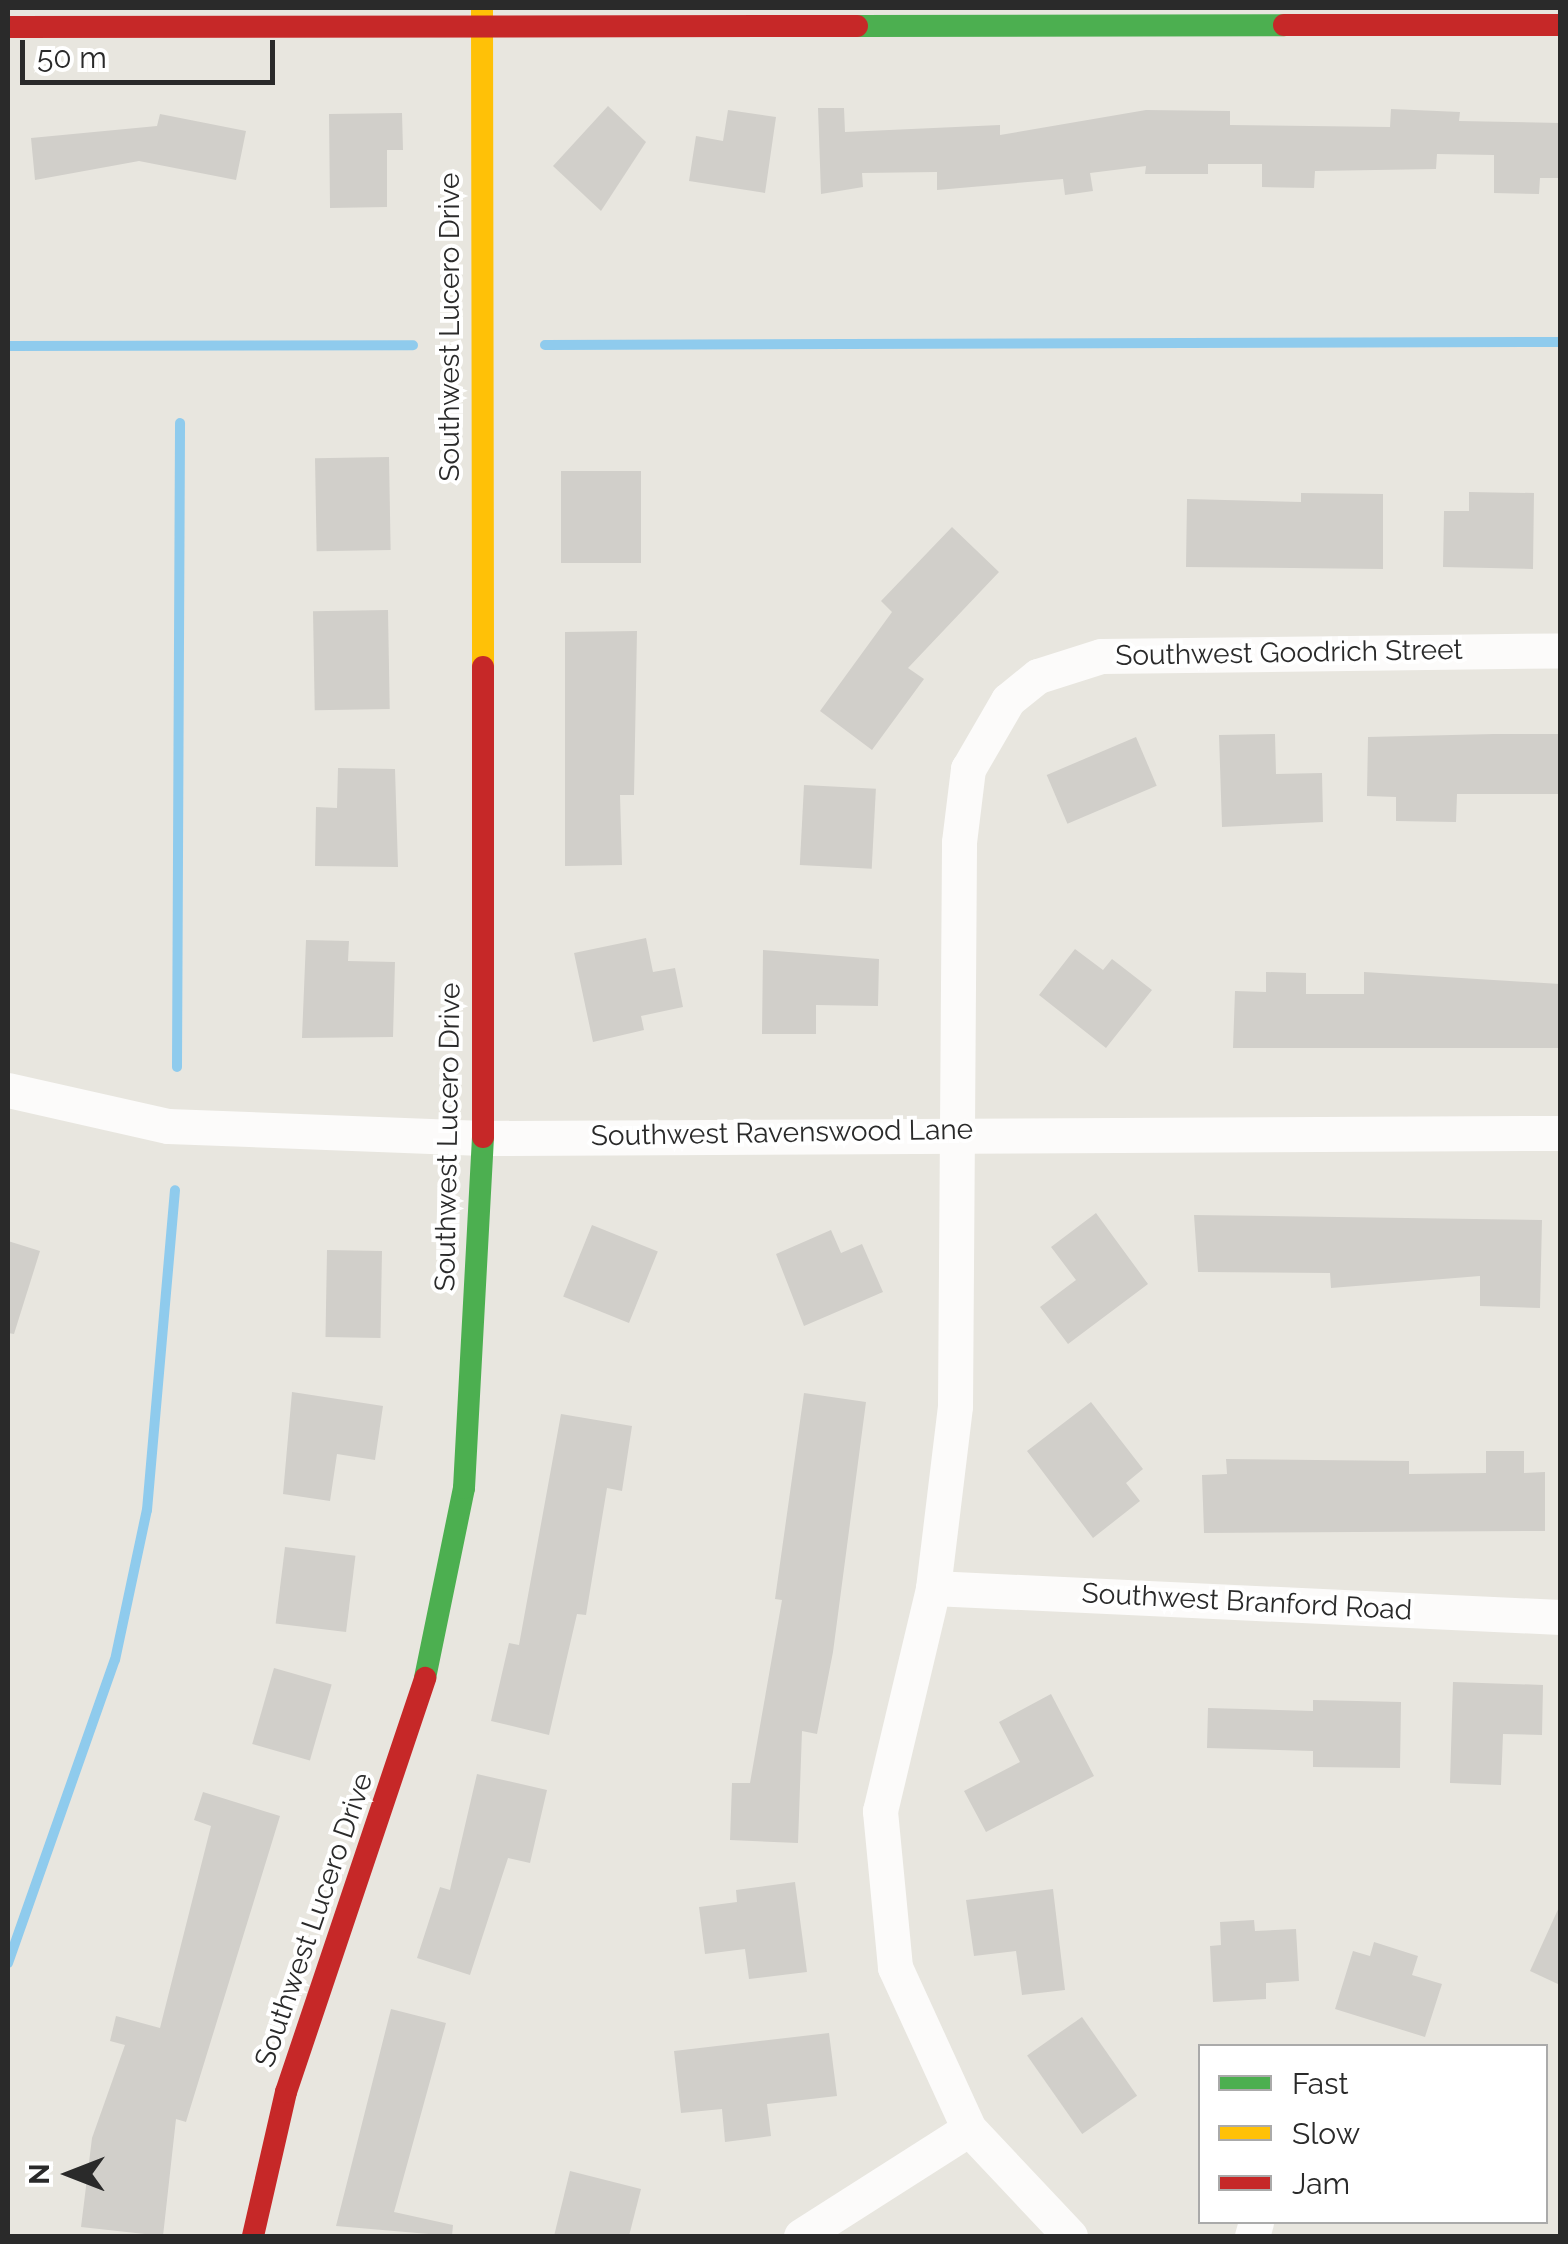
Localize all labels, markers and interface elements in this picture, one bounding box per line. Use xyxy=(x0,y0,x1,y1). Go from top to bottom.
scale bar xyxy=(25,20,280,82)
text: 50 m xyxy=(37,40,107,75)
street label: Southwest Lucero Drive xyxy=(433,173,467,481)
street label: Southwest Goodrich Street xyxy=(1115,633,1463,673)
street label: Southwest Lucero Drive xyxy=(429,982,467,1292)
street label: Southwest Ravenswood Lane xyxy=(591,1113,973,1153)
street label: Southwest Branford Road xyxy=(1081,1577,1413,1627)
street label: Southwest Lucero Drive xyxy=(248,1768,380,2072)
legend xyxy=(1198,2044,1548,2224)
text: Fast xyxy=(1292,2066,1349,2101)
text: Slow xyxy=(1292,2116,1360,2151)
north arrow xyxy=(20,2124,120,2224)
text: N xyxy=(23,2163,56,2185)
text: Jam xyxy=(1292,2166,1350,2201)

